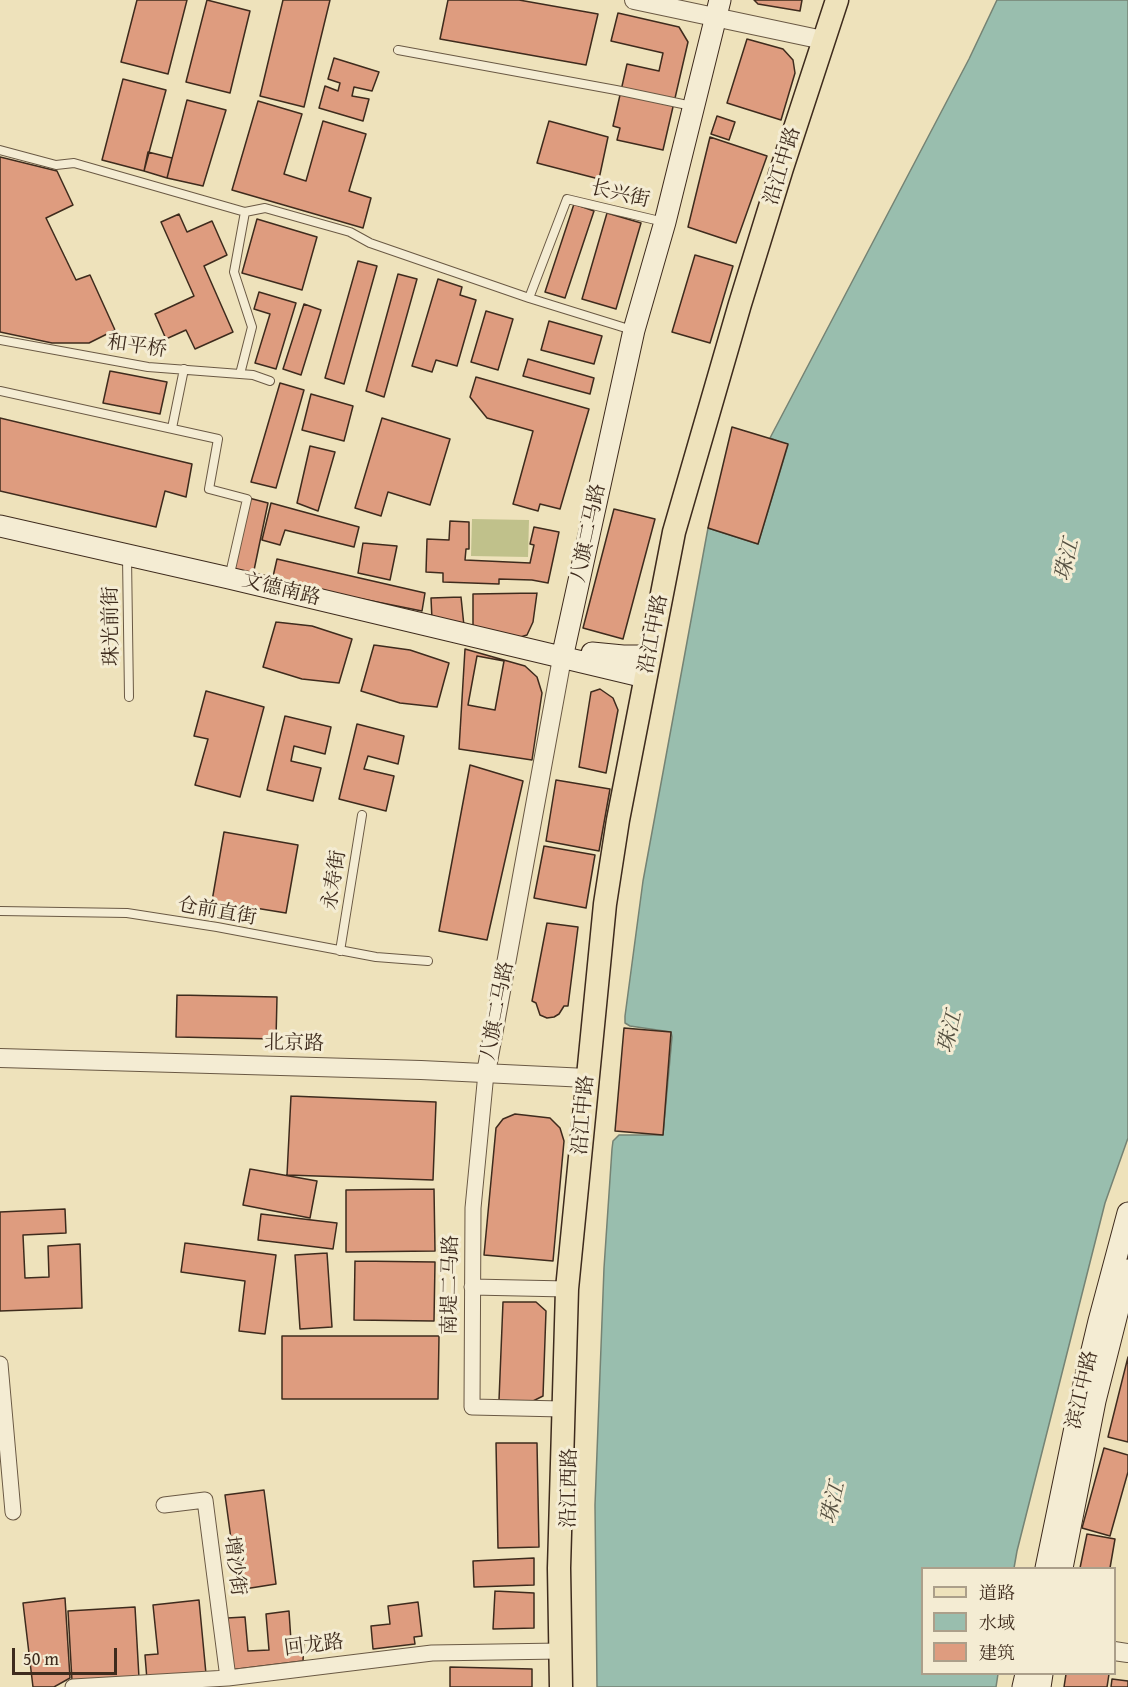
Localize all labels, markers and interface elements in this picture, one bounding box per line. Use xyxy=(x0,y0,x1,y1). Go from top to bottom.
street label: 沿江中路 xyxy=(760,124,806,208)
street label: 长兴街 xyxy=(588,177,652,213)
street label: 和平桥 xyxy=(106,331,168,363)
street label: 八旗二马路 xyxy=(567,482,611,584)
water label: 珠江 xyxy=(1051,537,1085,583)
street label: 文德南路 xyxy=(239,569,323,611)
street label: 珠光前街 xyxy=(99,586,125,666)
street label: 沿江中路 xyxy=(635,592,673,676)
street label: 永寿街 xyxy=(318,848,352,912)
street label: 仓前直街 xyxy=(176,893,258,931)
street label: 八旗二马路 xyxy=(477,960,519,1062)
water label: 珠江 xyxy=(934,1009,968,1055)
street label: 北京路 xyxy=(264,1031,324,1057)
street label: 沿江中路 xyxy=(569,1074,599,1156)
street label: 南堤二马路 xyxy=(438,1235,464,1335)
street label: 滨江中路 xyxy=(1062,1348,1104,1432)
street label: 沿江西路 xyxy=(557,1448,583,1528)
water label: 珠江 xyxy=(817,1480,851,1526)
street label: 增沙街 xyxy=(218,1535,250,1597)
legend xyxy=(921,1567,1116,1675)
text: 道路 xyxy=(979,1579,1015,1606)
text: 水域 xyxy=(979,1609,1015,1636)
street label: 回龙路 xyxy=(283,1630,345,1662)
scale bar xyxy=(15,1636,120,1674)
text: 建筑 xyxy=(979,1639,1015,1666)
text: 50 m xyxy=(23,1645,59,1672)

